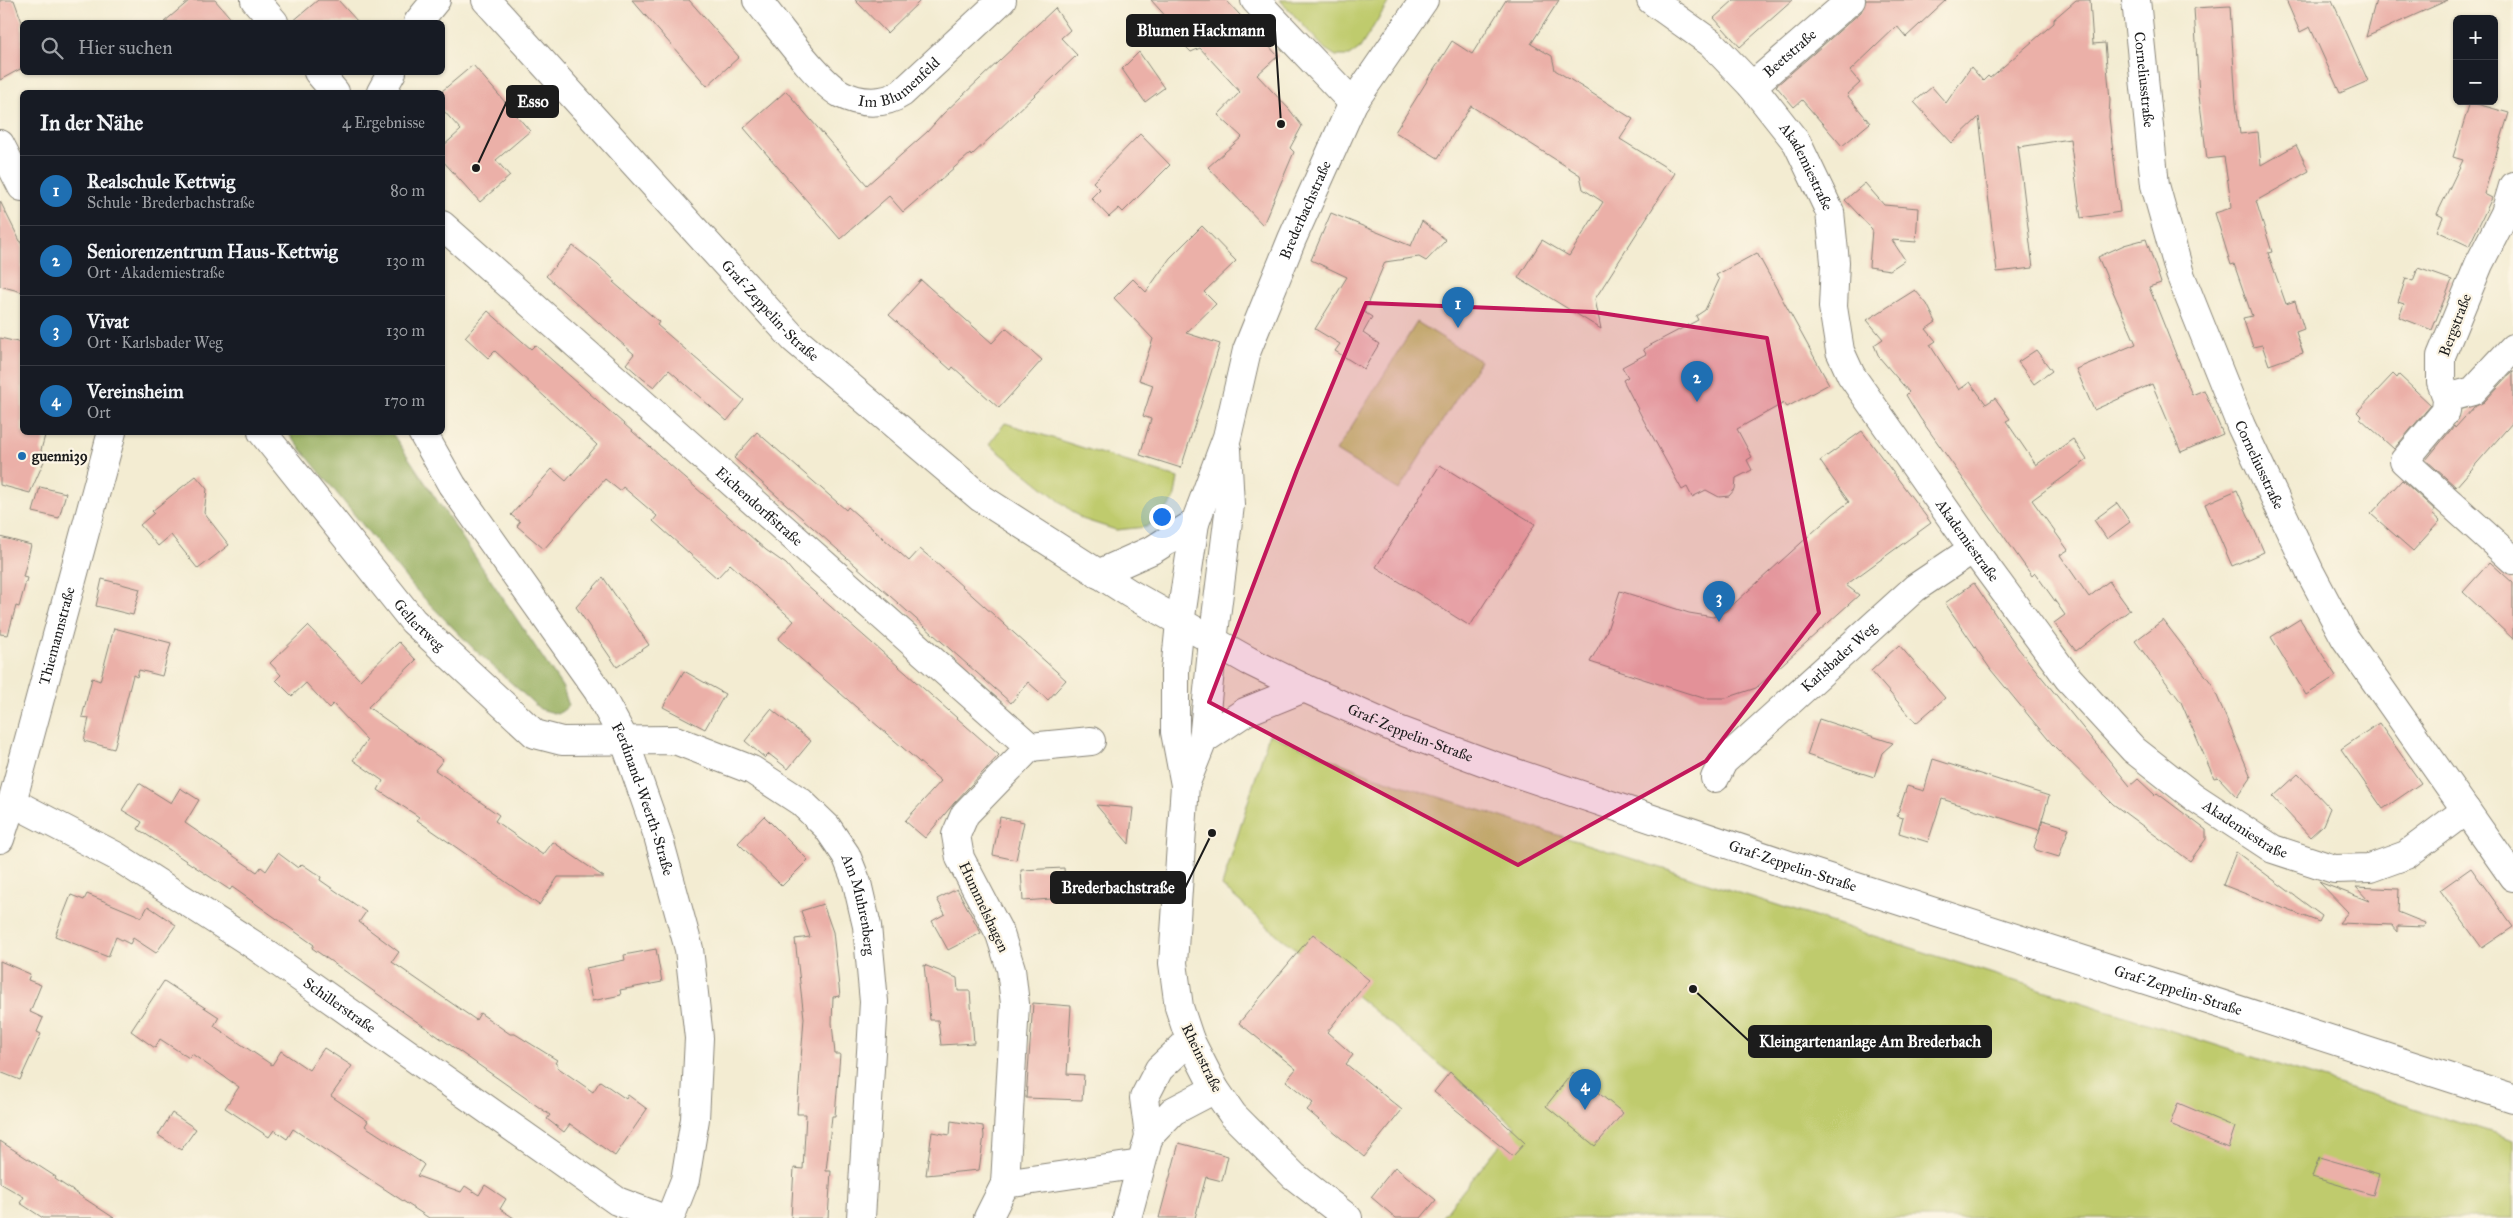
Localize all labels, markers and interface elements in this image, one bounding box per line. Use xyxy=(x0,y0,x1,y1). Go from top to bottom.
callout: Blumen Hackmann xyxy=(1127,15,1275,46)
map controls xyxy=(2453,15,2498,105)
button: + xyxy=(2453,15,2498,60)
search box xyxy=(20,20,445,75)
text: Blumen Hackmann xyxy=(1137,21,1265,40)
street label: Beetstraße xyxy=(1759,25,1820,81)
street label: Corneliusstraße xyxy=(2130,31,2158,128)
icon: search xyxy=(38,34,66,62)
text: Hier suchen xyxy=(78,36,172,59)
street label: Im Blumenfeld xyxy=(857,53,944,111)
button: − xyxy=(2453,60,2498,105)
callout: Esso xyxy=(507,86,558,117)
text: Esso xyxy=(517,92,549,111)
text: In der Nähe xyxy=(40,110,143,136)
text: 4 Ergebnisse xyxy=(342,113,425,132)
street label: Akademiestraße xyxy=(1775,118,1837,213)
street label: Brederbachstraße xyxy=(1276,158,1335,262)
text: Realschule Kettwig xyxy=(87,170,235,193)
text: 1 xyxy=(53,181,59,200)
text: 80 m xyxy=(390,181,425,200)
text: Schule · Brederbachstraße xyxy=(87,193,255,212)
text: Seniorenzentrum Haus-Kettwig xyxy=(87,240,338,263)
text: 2 xyxy=(52,251,60,270)
text: 130 m xyxy=(386,251,425,270)
street label: Graf-Zeppelin-Straße xyxy=(718,256,822,365)
text: Ort · Akademiestraße xyxy=(87,263,225,282)
pin: 1 xyxy=(1442,287,1474,328)
street label: Bergstraße xyxy=(2435,291,2475,359)
text: Vivat xyxy=(87,310,129,333)
text: 3 xyxy=(53,321,59,340)
text: 130 m xyxy=(386,321,425,340)
text: Ort · Karlsbader Weg xyxy=(87,333,223,352)
pin: 2 xyxy=(1681,361,1713,402)
text: Vereinsheim xyxy=(87,380,184,403)
text: 4 xyxy=(52,391,60,410)
text: 170 m xyxy=(384,391,425,410)
text: Ort xyxy=(87,403,111,422)
street label: Corneliusstraße xyxy=(2231,418,2288,512)
place label: guenni39 xyxy=(32,447,88,466)
marker: guenni39 xyxy=(16,450,28,462)
street label: Eichendorffstraße xyxy=(712,463,806,550)
street label: Akademiestraße xyxy=(1931,495,2003,585)
your location xyxy=(1149,504,1175,530)
pin: 3 xyxy=(1703,581,1735,622)
street label: Thiemannstraße xyxy=(35,585,79,687)
street label: Gellertweg xyxy=(390,595,449,655)
street label: Karlsbader Weg xyxy=(1797,618,1881,696)
street label: Graf-Zeppelin-Straße xyxy=(1345,700,1476,766)
street label: Ferdinand-Weerth-Straße xyxy=(608,719,677,878)
street label: Akademiestraße xyxy=(2199,796,2290,862)
street label: Graf-Zeppelin-Straße xyxy=(1727,836,1859,895)
street label: Am Muhrenberg xyxy=(837,851,879,957)
street label: Hummelshagen xyxy=(955,859,1013,955)
callout: Brederbachstraße xyxy=(1051,872,1185,903)
text: Brederbachstraße xyxy=(1061,878,1175,897)
street label: Graf-Zeppelin-Straße xyxy=(2112,961,2244,1019)
street label: Schillerstraße xyxy=(300,974,379,1037)
street label: Rheinstraße xyxy=(1178,1021,1226,1095)
callout: Kleingartenanlage Am Brederbach xyxy=(1749,1026,1991,1057)
text: Kleingartenanlage Am Brederbach xyxy=(1759,1032,1981,1052)
pin: 4 xyxy=(1569,1069,1601,1110)

